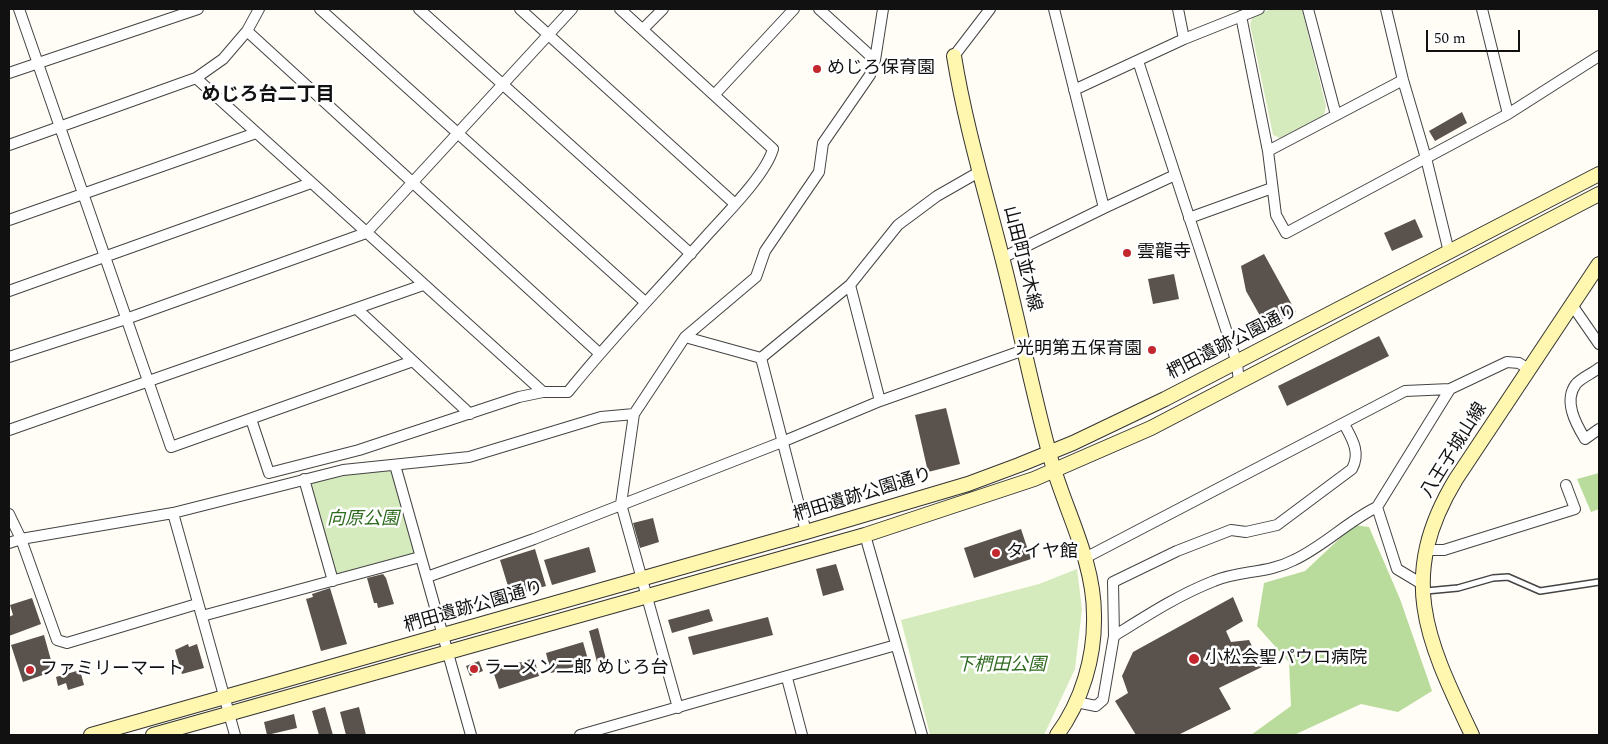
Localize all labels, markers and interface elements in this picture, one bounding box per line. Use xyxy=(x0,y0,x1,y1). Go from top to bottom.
scale bar xyxy=(1428,20,1522,52)
text: 50 m xyxy=(1434,27,1466,50)
place label: めじろ保育園 xyxy=(827,58,935,80)
marker: めじろ保育園 xyxy=(811,63,823,75)
district label: めじろ台二丁目 xyxy=(202,85,334,107)
street label: 山田町並木線 xyxy=(997,204,1045,314)
place label: 雲龍寺 xyxy=(1137,242,1191,264)
marker: 雲龍寺 xyxy=(1121,247,1133,259)
street label: 椚田遺跡公園通り xyxy=(1164,301,1302,385)
place label: 光明第五保育園 xyxy=(1016,339,1142,361)
marker: 光明第五保育園 xyxy=(1146,344,1158,356)
street label: 八王子城山線 xyxy=(1417,399,1493,503)
street label: 椚田遺跡公園通り xyxy=(791,465,935,527)
park label: 向原公園 xyxy=(327,509,399,531)
place label: タイヤ館 xyxy=(1006,542,1078,564)
marker: タイヤ館 xyxy=(990,547,1002,559)
street label: 椚田遺跡公園通り xyxy=(402,578,546,638)
place label: 小松会聖パウロ病院 xyxy=(1205,648,1367,670)
marker: 小松会聖パウロ病院 xyxy=(1187,652,1201,666)
park label: 下椚田公園 xyxy=(956,655,1046,677)
place label: ラーメン二郎 めじろ台 xyxy=(484,658,668,680)
place label: ファミリーマート xyxy=(40,659,184,681)
marker: ラーメン二郎 めじろ台 xyxy=(468,663,480,675)
marker: ファミリーマート xyxy=(24,664,36,676)

